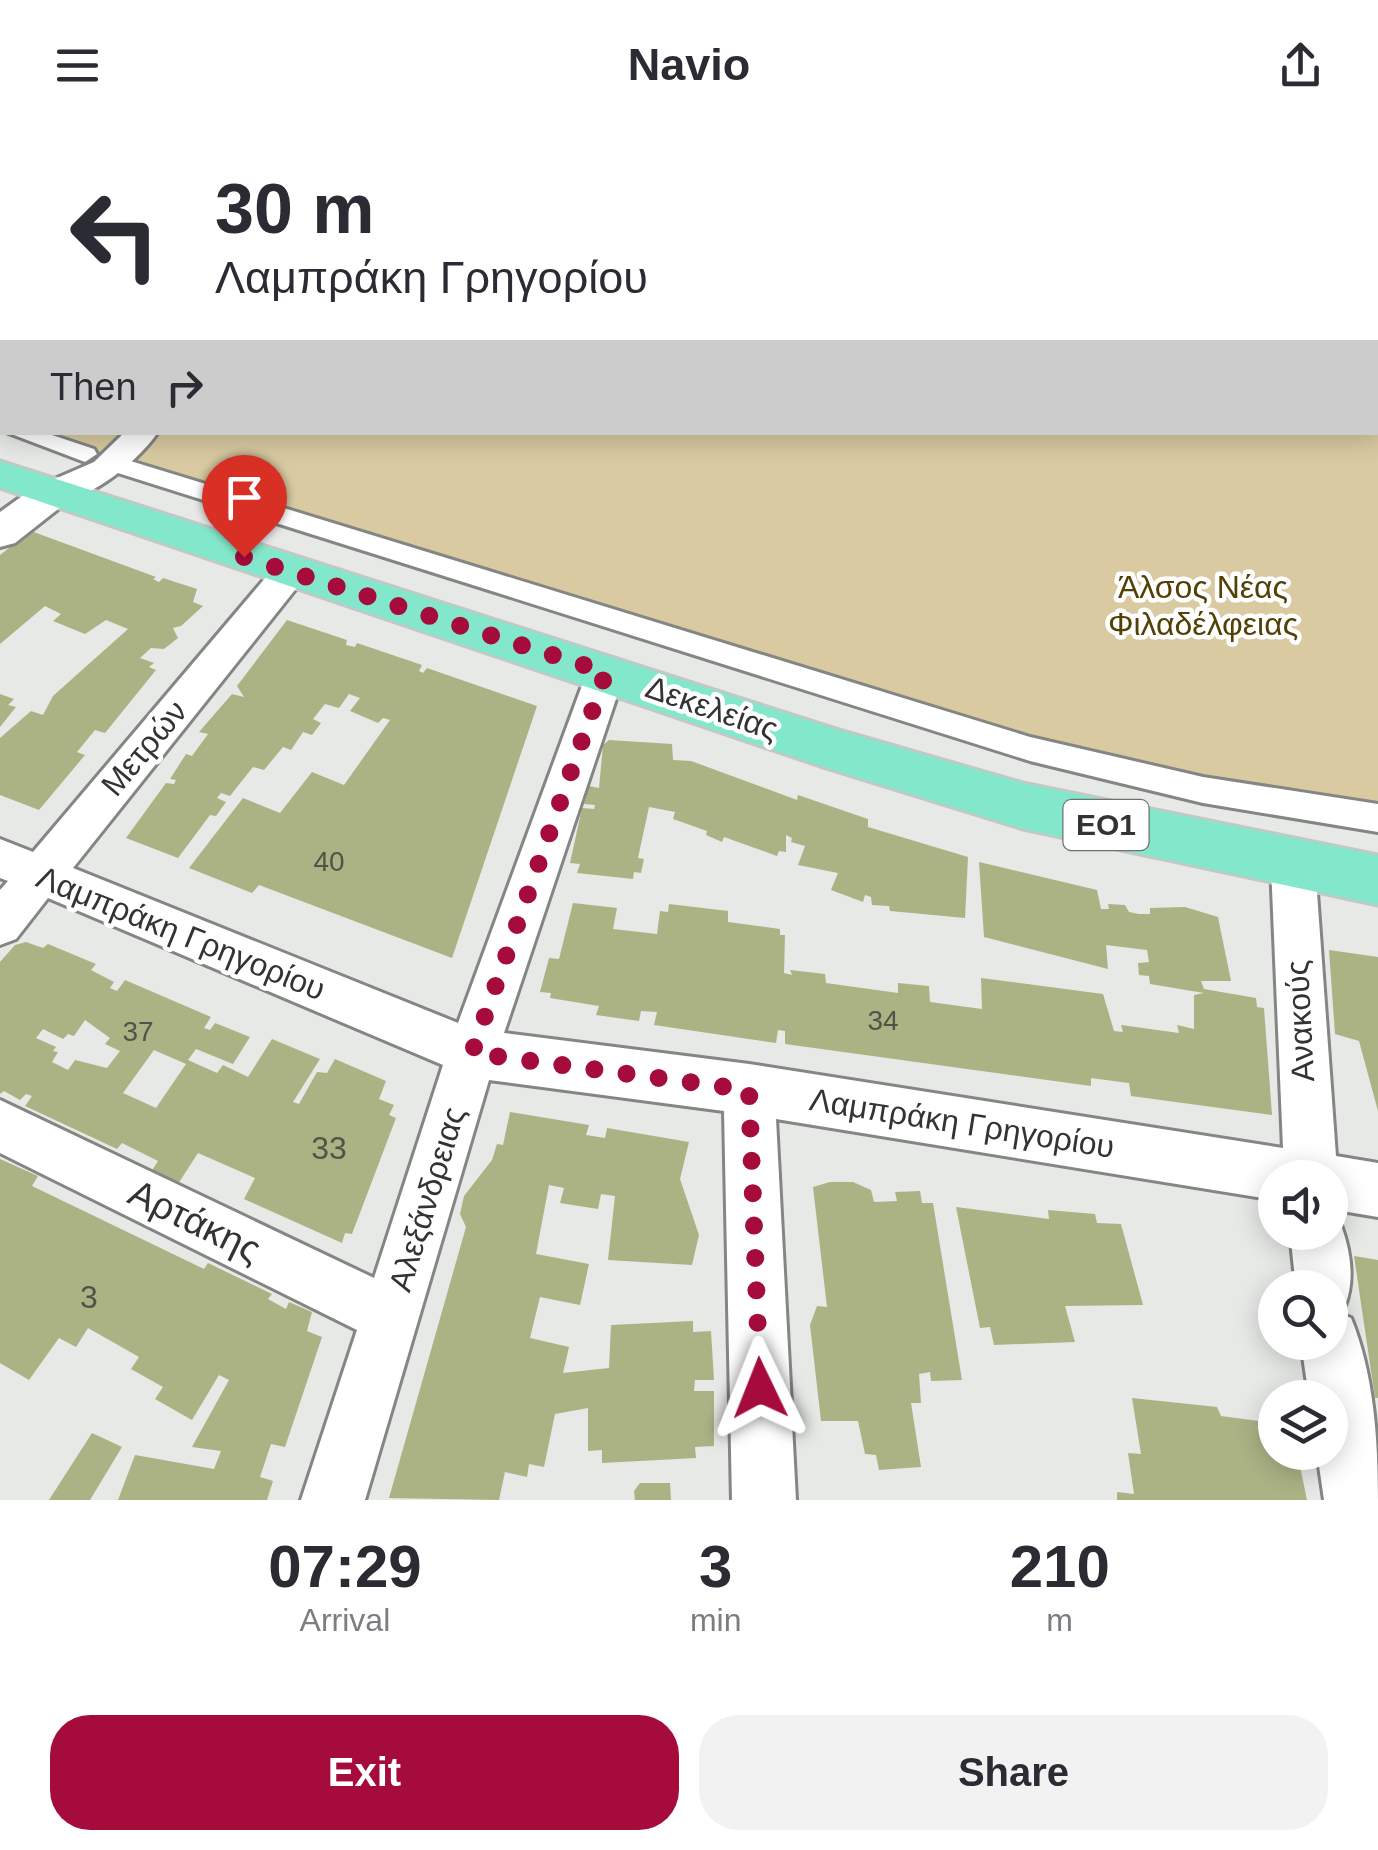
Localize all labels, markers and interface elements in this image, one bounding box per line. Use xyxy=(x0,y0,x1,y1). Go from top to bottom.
icon: menu xyxy=(50,38,105,93)
icon: share xyxy=(1273,38,1328,93)
text: Navio xyxy=(628,39,750,90)
icon: left xyxy=(50,170,180,300)
text: 30 m xyxy=(215,170,375,248)
text: Λαμπράκη Γρηγορίου xyxy=(215,252,648,303)
icon: right xyxy=(157,360,212,415)
text: Then xyxy=(50,366,137,408)
pin xyxy=(202,455,287,558)
icon: arrive xyxy=(217,470,272,525)
park label: Άλσος Νέας Φιλαδέλφειας xyxy=(1108,569,1298,642)
street label: Δεκελείας xyxy=(641,669,783,747)
street label: Μετρών xyxy=(94,693,194,803)
road number: ΕΟ1 xyxy=(1064,800,1148,850)
house number: 40 xyxy=(313,846,345,877)
street label: Λαμπράκη Γρηγορίου xyxy=(32,859,330,1007)
street label: Ανακούς xyxy=(1279,959,1321,1083)
house number: 34 xyxy=(867,1005,899,1036)
house number: 37 xyxy=(122,1016,154,1047)
street label: Λαμπράκη Γρηγορίου xyxy=(807,1081,1117,1165)
street label: Αλεξάνδρειας xyxy=(382,1102,472,1296)
house number: 33 xyxy=(311,1130,347,1166)
map controls xyxy=(1258,1160,1348,1470)
button: sound xyxy=(1258,1160,1348,1250)
street label: Αρτάκης xyxy=(122,1171,268,1271)
button: search xyxy=(1258,1270,1348,1360)
house number: 3 xyxy=(80,1279,98,1315)
position arrow xyxy=(708,1336,812,1440)
button: layers xyxy=(1258,1380,1348,1470)
text: 07:29 xyxy=(268,1533,422,1600)
text: 3 xyxy=(699,1533,732,1600)
text: 210 xyxy=(1010,1533,1110,1600)
text: Arrival xyxy=(300,1602,390,1638)
text: min xyxy=(690,1602,741,1638)
text: m xyxy=(1046,1602,1073,1638)
button: Exit xyxy=(50,1715,679,1830)
button: Share xyxy=(699,1715,1328,1830)

